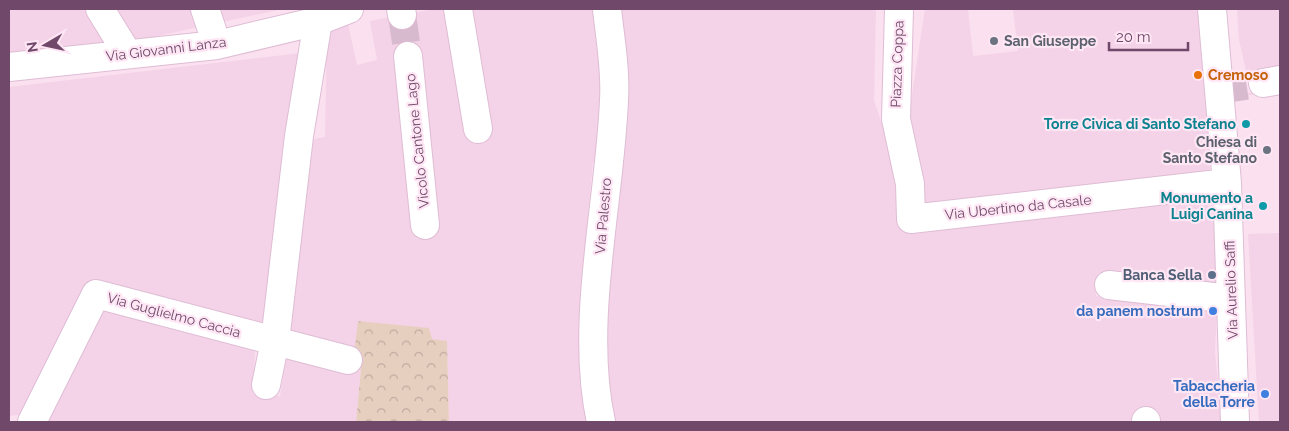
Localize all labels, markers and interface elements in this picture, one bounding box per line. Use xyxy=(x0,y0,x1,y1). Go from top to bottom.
north arrow xyxy=(20,20,70,70)
street label: Piazza Coppa xyxy=(887,20,907,108)
scale bar xyxy=(1109,20,1188,52)
text: 20 m xyxy=(1116,28,1151,46)
place label: San Giuseppe xyxy=(1004,33,1097,49)
street label: Via Giovanni Lanza xyxy=(105,34,227,64)
marker: San Giuseppe xyxy=(988,35,1000,47)
text: N xyxy=(23,41,41,54)
place label: Cremoso xyxy=(1208,67,1269,83)
marker: Cremoso xyxy=(1192,69,1204,81)
street label: Vicolo Cantone Lago xyxy=(402,73,432,209)
place label: Torre Civica di Santo Stefano xyxy=(1044,116,1237,132)
marker: Torre Civica di Santo Stefano xyxy=(1240,118,1252,130)
place label: Chiesa di Santo Stefano xyxy=(1163,134,1258,166)
marker: Chiesa di Santo Stefano xyxy=(1261,144,1273,156)
street label: Via Palestro xyxy=(592,177,614,255)
place label: Monumento a Luigi Canina xyxy=(1160,190,1253,222)
street label: Via Ubertino da Casale xyxy=(944,191,1092,223)
marker: Monumento a Luigi Canina xyxy=(1257,200,1269,212)
street label: Via Aurelio Saffi xyxy=(1221,240,1241,340)
place label: Banca Sella xyxy=(1123,267,1202,283)
marker: Banca Sella xyxy=(1206,269,1218,281)
street label: Via Guglielmo Caccia xyxy=(105,289,243,341)
place label: da panem nostrum xyxy=(1076,303,1203,319)
marker: da panem nostrum xyxy=(1207,305,1219,317)
place label: Tabaccheria della Torre xyxy=(1173,378,1256,410)
marker: Tabaccheria della Torre xyxy=(1259,388,1271,400)

